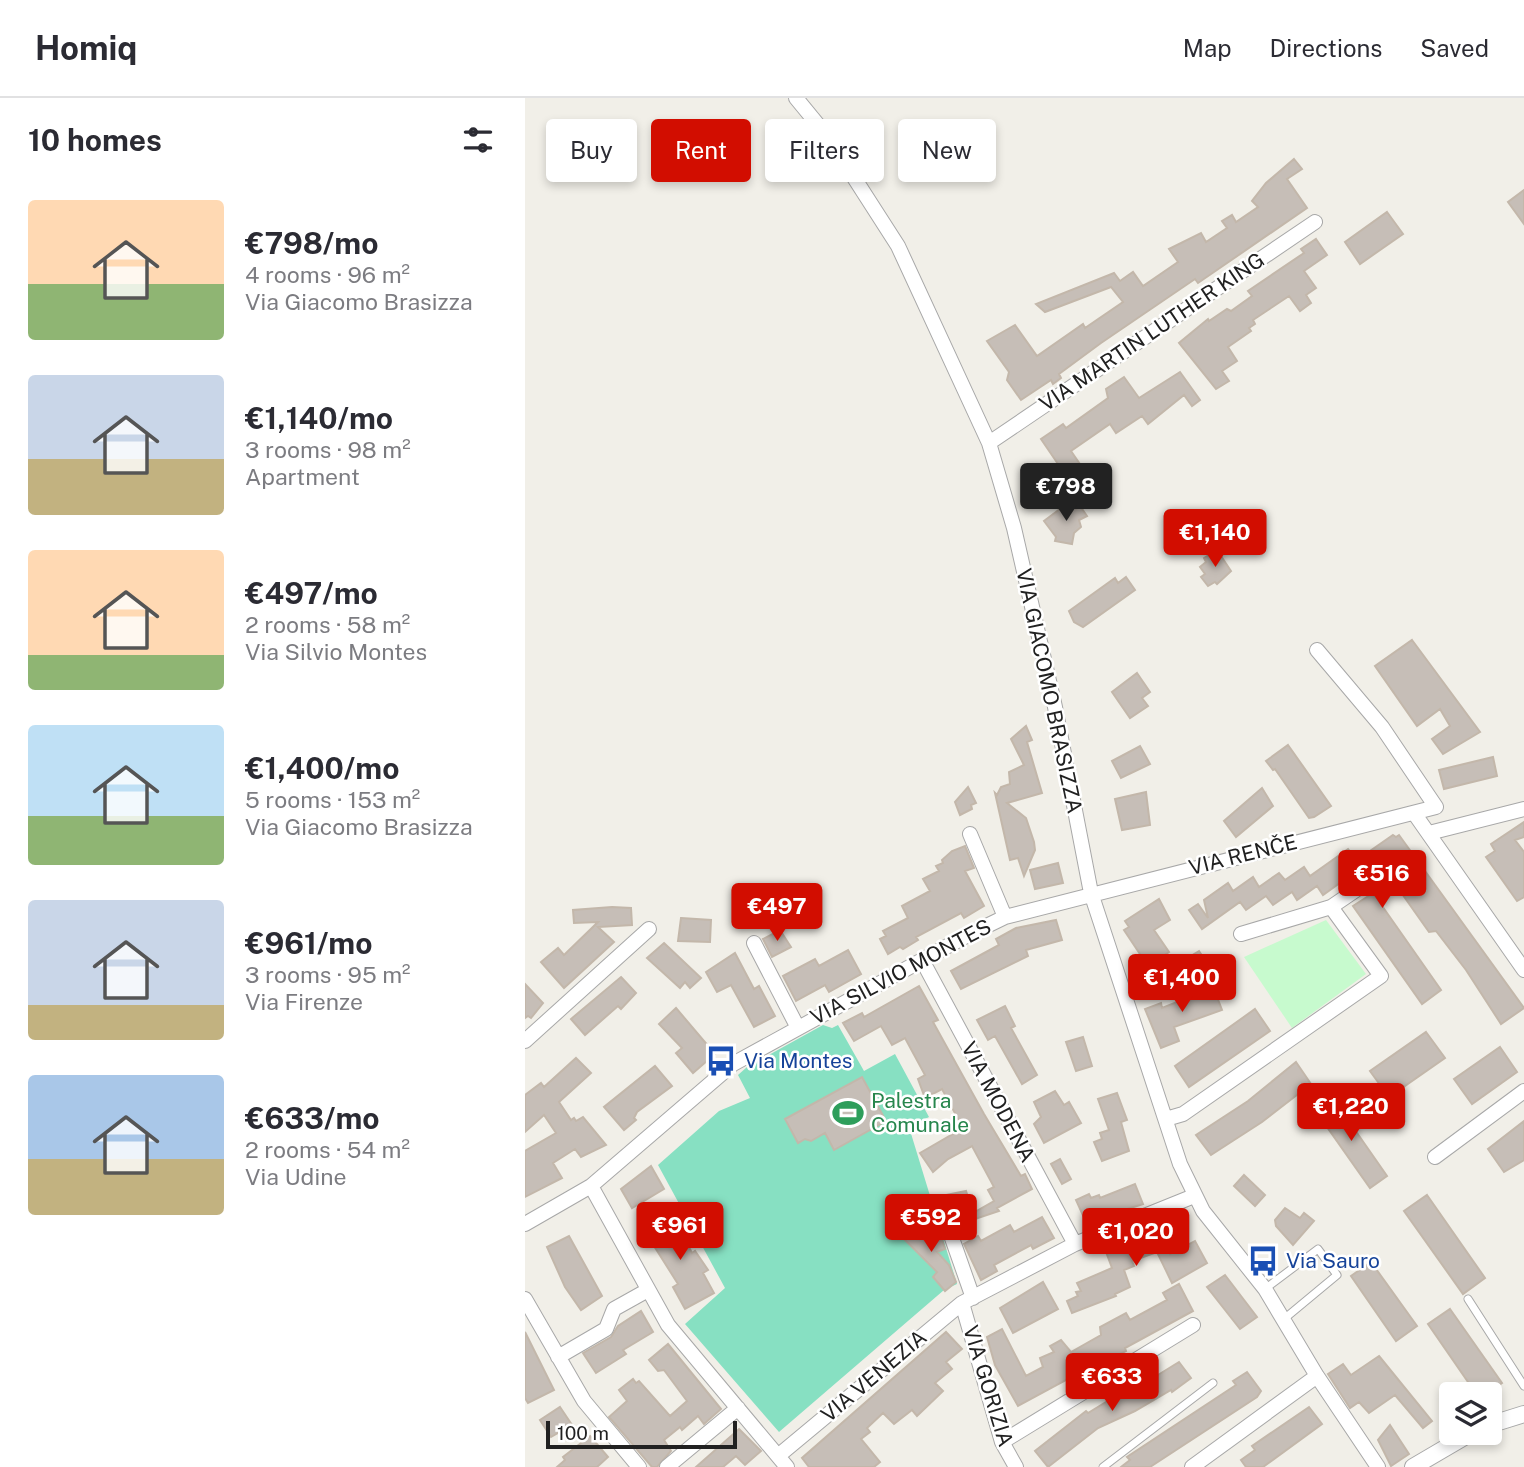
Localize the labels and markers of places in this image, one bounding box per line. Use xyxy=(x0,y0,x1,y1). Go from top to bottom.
pin: €798 xyxy=(1025,464,1107,523)
pin: €1,140 xyxy=(1158,510,1272,569)
pin: €516 xyxy=(1341,850,1423,910)
pin: €497 xyxy=(736,884,818,943)
pin: €1,400 xyxy=(1125,954,1239,1014)
bus stop icon: Via Montes xyxy=(704,1044,738,1078)
place label: Via Montes xyxy=(744,1048,852,1073)
pin: €1,220 xyxy=(1294,1084,1408,1143)
place label: Palestra Comunale xyxy=(871,1088,969,1137)
sports icon: Palestra Comunale xyxy=(831,1096,865,1130)
pin: €592 xyxy=(890,1194,972,1254)
pin: €961 xyxy=(639,1202,721,1262)
pin: €1,020 xyxy=(1079,1208,1193,1268)
bus stop icon: Via Sauro xyxy=(1246,1244,1280,1278)
place label: Via Sauro xyxy=(1286,1248,1380,1273)
pin: €633 xyxy=(1071,1354,1153,1413)

